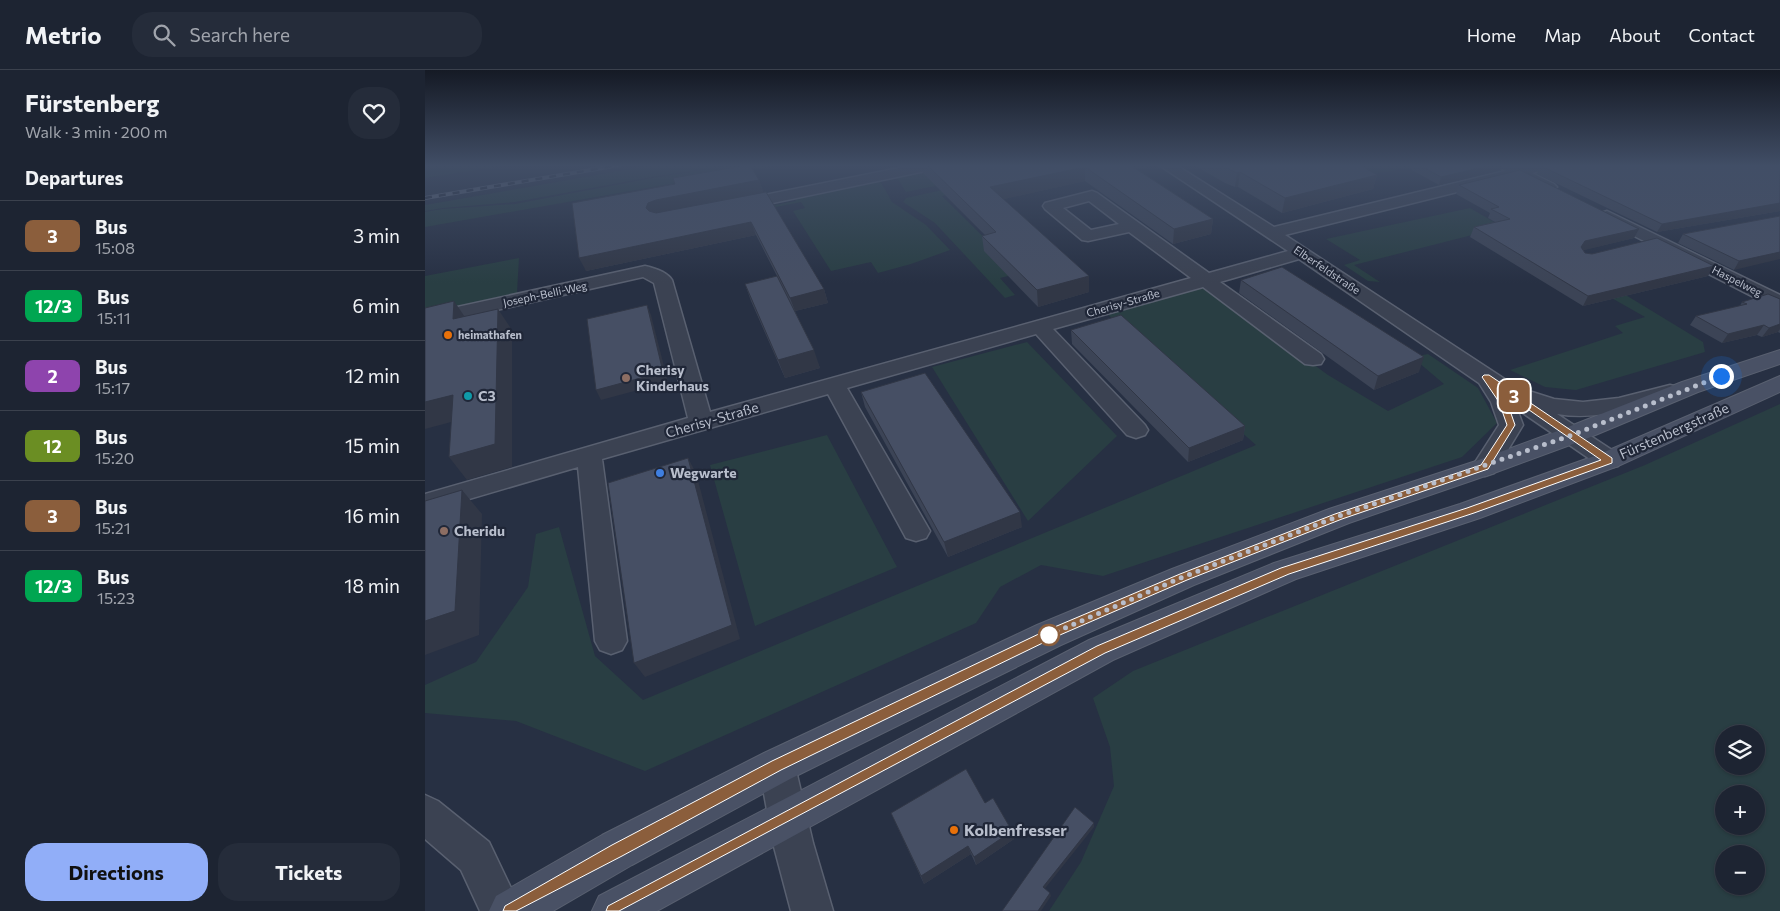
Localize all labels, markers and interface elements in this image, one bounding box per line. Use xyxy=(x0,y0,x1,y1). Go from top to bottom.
search box xyxy=(132,12,482,57)
text: Metrio xyxy=(25,20,102,49)
icon: search xyxy=(150,21,178,49)
text: Search here xyxy=(190,23,290,46)
text: Home xyxy=(1467,24,1516,46)
text: Map xyxy=(1544,24,1581,46)
text: About xyxy=(1609,24,1661,46)
text: Contact xyxy=(1689,24,1755,46)
button: heart xyxy=(348,87,400,139)
text: Fürstenberg xyxy=(25,88,159,117)
text: Walk · 3 min · 200 m xyxy=(25,122,168,141)
text: Departures xyxy=(25,166,123,189)
text: Bus xyxy=(95,215,127,238)
text: 3 min xyxy=(353,224,400,247)
text: 3 xyxy=(47,225,58,247)
text: 15:08 xyxy=(95,238,135,257)
street label: Elberfeldstraße xyxy=(1292,243,1363,297)
street label: Haspelweg xyxy=(1710,262,1764,299)
street label: Joseph-Belli-Weg xyxy=(502,278,588,310)
text: Bus xyxy=(97,285,129,308)
street label: Cherisy-Straße xyxy=(1085,286,1161,319)
text: 6 min xyxy=(352,294,400,317)
text: 12/3 xyxy=(35,295,72,317)
text: 15:11 xyxy=(97,308,131,327)
place label: heimathafen xyxy=(458,328,522,341)
marker: heimathafen xyxy=(442,329,454,341)
text: Bus xyxy=(95,355,127,378)
place label: Cherisy Kinderhaus xyxy=(636,361,710,394)
text: 12 min xyxy=(345,364,400,387)
your location xyxy=(1709,364,1734,389)
text: 2 xyxy=(47,365,58,387)
marker: Cherisy Kinderhaus xyxy=(620,372,632,384)
text: 15:17 xyxy=(95,378,130,397)
line badge: 3 xyxy=(1498,380,1530,412)
text: 3 xyxy=(1509,385,1519,407)
place label: C3 xyxy=(478,387,496,404)
marker: C3 xyxy=(462,390,474,402)
street label: Cherisy-Straße xyxy=(663,398,760,441)
street label: Fürstenbergstraße xyxy=(1616,399,1731,462)
text: Bus xyxy=(95,425,127,448)
text: 15 min xyxy=(345,434,400,457)
text: 12 xyxy=(43,435,62,457)
text: 15:20 xyxy=(95,448,134,467)
place label: Wegwarte xyxy=(670,464,737,481)
marker: Wegwarte xyxy=(654,467,666,479)
text: Bus xyxy=(95,495,127,518)
text: 16 min xyxy=(344,504,400,527)
text: 3 xyxy=(47,505,58,527)
text: 15:21 xyxy=(95,518,131,537)
place label: Cheridu xyxy=(454,522,505,539)
marker: Cheridu xyxy=(438,525,450,537)
text: Bus xyxy=(97,565,129,588)
text: 18 min xyxy=(344,574,400,597)
text: 12/3 xyxy=(35,575,72,597)
text: 15:23 xyxy=(97,588,135,607)
unlabelled marker xyxy=(1038,624,1060,646)
map controls xyxy=(1715,725,1765,895)
button: layers xyxy=(1715,725,1765,775)
button: + xyxy=(1715,785,1765,835)
place label: Kolbenfresser xyxy=(964,820,1067,839)
marker: Kolbenfresser xyxy=(948,824,960,836)
button: Directions xyxy=(25,843,208,901)
button: Tickets xyxy=(218,843,400,901)
button: − xyxy=(1715,845,1765,895)

